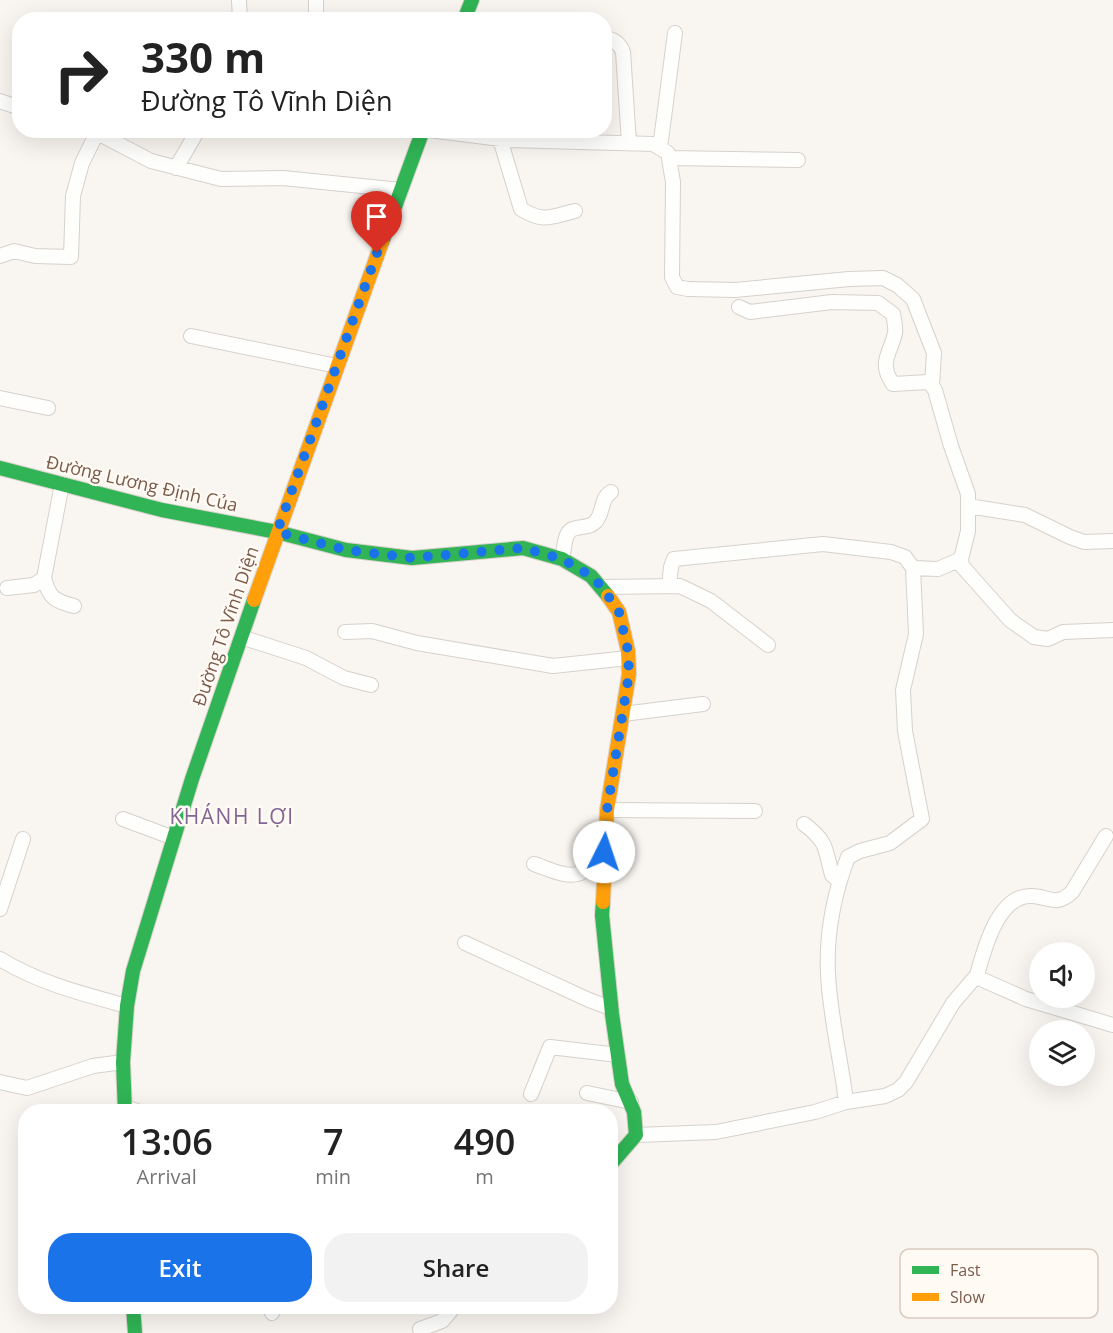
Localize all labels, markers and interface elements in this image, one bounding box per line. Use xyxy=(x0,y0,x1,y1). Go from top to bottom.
text: 330 m xyxy=(141,28,265,85)
icon: right xyxy=(42,36,120,114)
text: Đường Tô Vĩnh Diện xyxy=(141,82,393,119)
pin xyxy=(351,191,402,253)
icon: arrive xyxy=(360,200,393,233)
street label: Đường Lương Định Của xyxy=(44,449,240,517)
street label: Đường Tô Vĩnh Diện xyxy=(186,543,264,709)
district label: KHÁNH LỢI xyxy=(169,802,295,830)
position arrow xyxy=(572,820,636,884)
map controls xyxy=(1029,942,1095,1086)
button: sound xyxy=(1029,942,1095,1008)
button: layers xyxy=(1029,1020,1095,1086)
text: 13:06 xyxy=(121,1117,213,1166)
text: 7 xyxy=(323,1117,344,1166)
text: 490 xyxy=(454,1117,515,1166)
text: Arrival xyxy=(137,1163,197,1190)
text: min xyxy=(315,1163,351,1190)
text: m xyxy=(475,1163,494,1190)
button: Exit xyxy=(48,1233,312,1302)
button: Share xyxy=(324,1233,588,1302)
legend xyxy=(900,1249,1098,1318)
text: Fast xyxy=(950,1259,981,1281)
text: Slow xyxy=(950,1286,985,1308)

